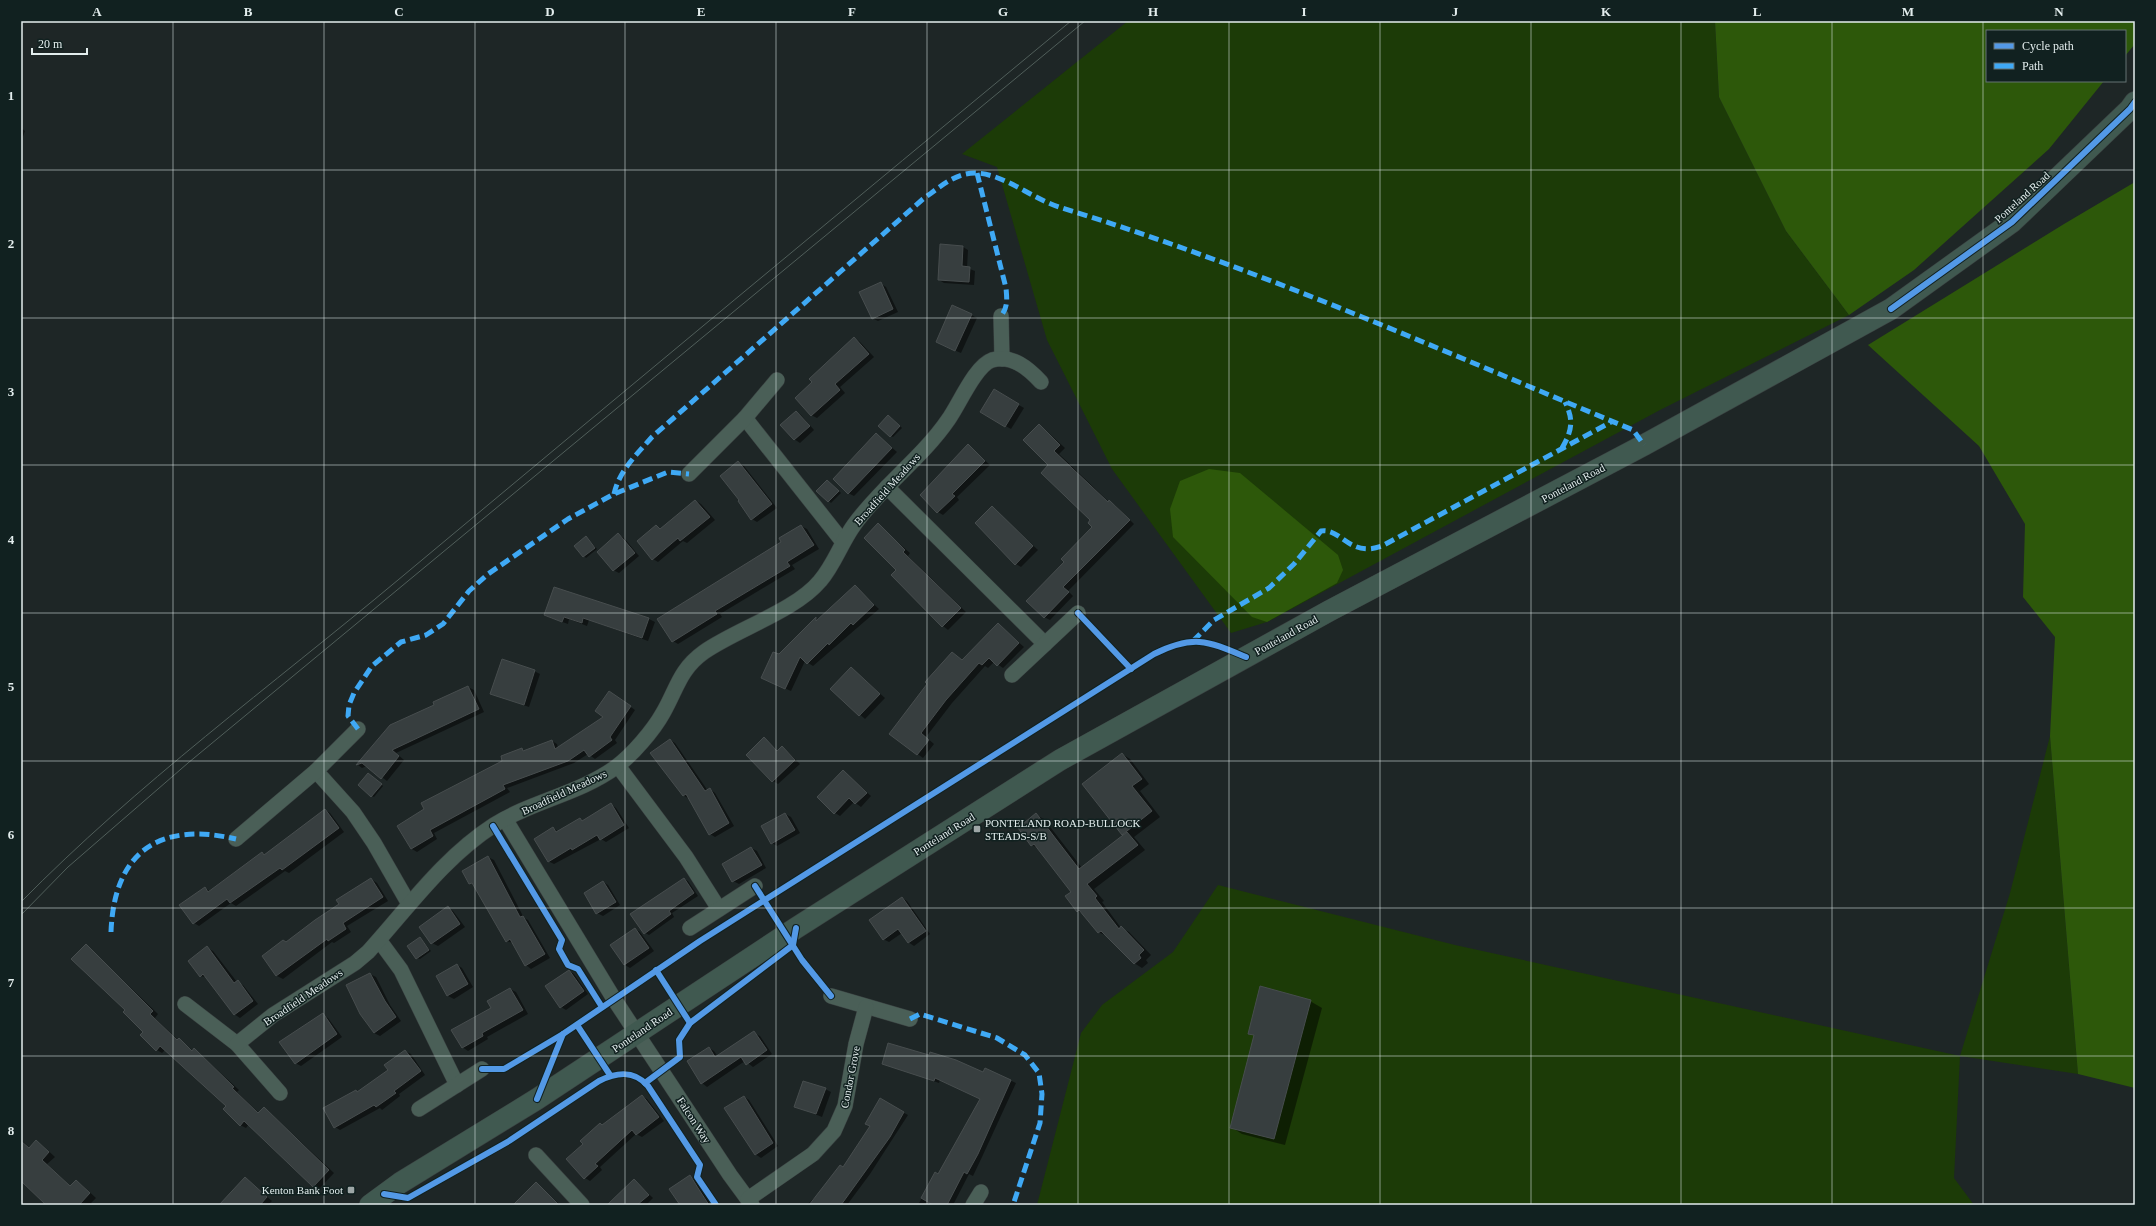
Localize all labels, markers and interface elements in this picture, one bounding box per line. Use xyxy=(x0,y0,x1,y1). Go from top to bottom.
text: A xyxy=(92,4,102,19)
text: B xyxy=(244,4,253,19)
text: C xyxy=(394,4,404,19)
text: D xyxy=(545,4,555,19)
text: E xyxy=(697,4,705,19)
text: F xyxy=(848,4,856,19)
text: G xyxy=(998,4,1008,19)
text: H xyxy=(1148,4,1158,19)
text: I xyxy=(1301,4,1307,19)
text: J xyxy=(1452,4,1459,19)
text: K xyxy=(1601,4,1612,19)
text: L xyxy=(1753,4,1762,19)
text: M xyxy=(1902,4,1914,19)
text: N xyxy=(2054,4,2064,19)
scale bar xyxy=(32,30,87,56)
legend xyxy=(1986,30,2126,82)
text: 20 m xyxy=(38,37,63,51)
text: Cycle path xyxy=(2022,39,2074,53)
text: Path xyxy=(2022,59,2043,73)
text: 1 xyxy=(8,88,14,103)
street label: Ponteland Road xyxy=(1992,169,2052,225)
text: 2 xyxy=(8,236,14,251)
text: 3 xyxy=(8,384,15,399)
street label: Broadfield Meadows xyxy=(852,451,922,527)
street label: Ponteland Road xyxy=(1539,461,1607,505)
text: 4 xyxy=(8,532,15,547)
street label: Ponteland Road xyxy=(1252,613,1320,657)
text: 5 xyxy=(8,679,15,694)
street label: Broadfield Meadows xyxy=(520,767,608,817)
street label: Ponteland Road xyxy=(911,810,977,858)
place label: PONTELAND ROAD-BULLOCK STEADS-S/B xyxy=(985,817,1141,842)
marker: PONTELAND ROAD-BULLOCK STEADS-S/B xyxy=(972,824,982,834)
text: 6 xyxy=(8,827,15,842)
street label: Broadfield Meadows xyxy=(261,966,345,1028)
text: 7 xyxy=(8,975,15,990)
street label: Ponteland Road xyxy=(610,1005,675,1055)
street label: Condor Grove xyxy=(838,1045,862,1109)
street label: Falcon Way xyxy=(675,1095,714,1146)
text: 8 xyxy=(8,1123,15,1138)
place label: Kenton Bank Foot xyxy=(262,1184,343,1196)
marker: Kenton Bank Foot xyxy=(346,1185,356,1195)

